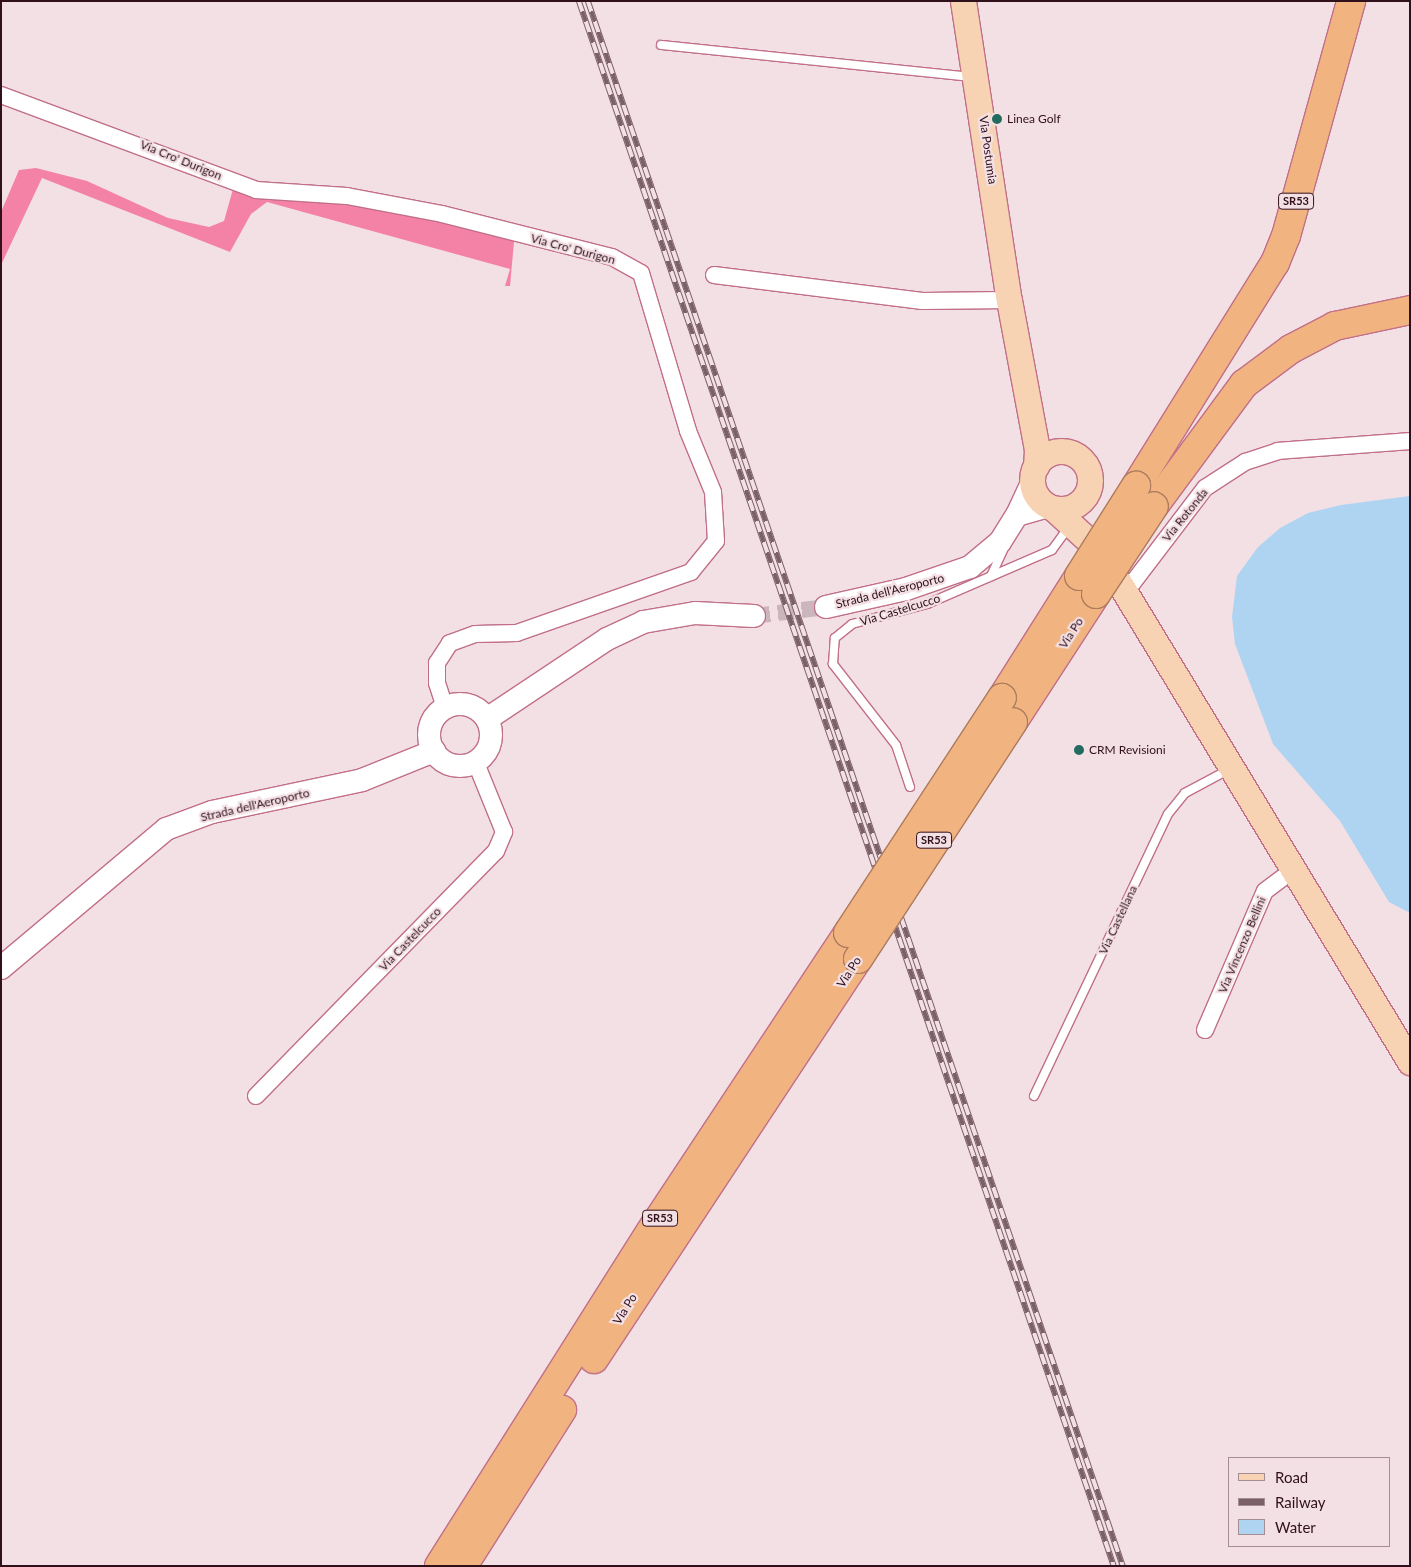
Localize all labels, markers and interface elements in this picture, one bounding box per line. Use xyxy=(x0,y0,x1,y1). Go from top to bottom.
place label: Linea Golf xyxy=(1007,112,1061,126)
marker: Linea Golf xyxy=(991,113,1003,125)
street label: Via Postumia xyxy=(976,115,1000,185)
street label: Via Cro' Durigon xyxy=(138,137,224,183)
road number: SR53 xyxy=(1277,192,1315,210)
street label: Via Cro' Durigon xyxy=(529,231,617,267)
street label: Via Rotonda xyxy=(1159,485,1211,545)
street label: Strada dell'Aeroporto xyxy=(834,571,946,611)
street label: Via Castelcucco xyxy=(858,591,942,629)
street label: Via Po xyxy=(1056,615,1086,651)
place label: CRM Revisioni xyxy=(1089,743,1166,757)
marker: CRM Revisioni xyxy=(1073,744,1085,756)
street label: Strada dell'Aeroporto xyxy=(199,785,311,825)
road number: SR53 xyxy=(915,832,953,848)
street label: Via Castellana xyxy=(1096,883,1140,957)
street label: Via Vincenzo Bellini xyxy=(1215,894,1269,996)
street label: Via Castelcucco xyxy=(376,904,444,974)
street label: Via Po xyxy=(834,954,864,990)
road number: SR53 xyxy=(641,1210,679,1226)
street label: Via Po xyxy=(610,1291,640,1327)
legend xyxy=(1228,1457,1391,1547)
text: Road xyxy=(1275,1468,1308,1486)
text: Railway xyxy=(1275,1493,1326,1511)
text: Water xyxy=(1275,1518,1316,1536)

